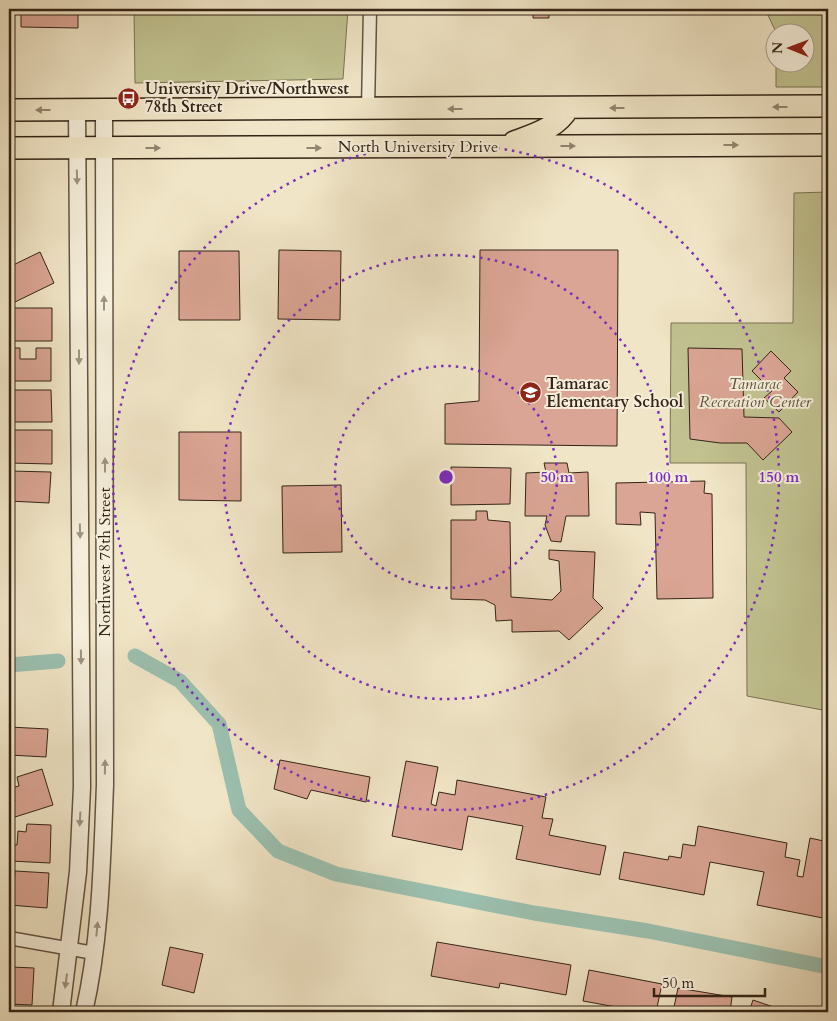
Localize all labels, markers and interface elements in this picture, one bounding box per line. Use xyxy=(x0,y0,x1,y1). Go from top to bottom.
north arrow xyxy=(764,22,814,72)
text: N xyxy=(768,42,787,54)
place label: University Drive/Northwest 78th Street xyxy=(145,78,349,118)
bus stop icon: University Drive/Northwest 78th Street xyxy=(117,86,141,110)
one-way arrow xyxy=(771,103,787,111)
one-way arrow xyxy=(609,104,625,112)
one-way arrow xyxy=(446,105,462,113)
one-way arrow xyxy=(34,106,50,114)
street label: North University Drive xyxy=(338,136,498,158)
one-way arrow xyxy=(723,141,739,149)
one-way arrow xyxy=(560,142,576,150)
one-way arrow xyxy=(306,143,322,151)
one-way arrow xyxy=(145,144,161,152)
one-way arrow xyxy=(74,169,82,185)
one-way arrow xyxy=(100,294,108,310)
one-way arrow xyxy=(75,349,83,365)
place label: Tamarac Elementary School xyxy=(546,373,684,413)
park label: Tamarac Recreation Center xyxy=(699,373,812,413)
school or university icon: Tamarac Elementary School xyxy=(518,381,542,405)
one-way arrow xyxy=(101,457,109,473)
text: 50 m xyxy=(540,467,574,487)
text: 100 m xyxy=(648,467,689,487)
text: 150 m xyxy=(759,467,800,487)
centre of rings xyxy=(437,468,455,486)
street label: Northwest 78th Street xyxy=(94,487,116,637)
one-way arrow xyxy=(76,523,84,539)
one-way arrow xyxy=(77,649,85,665)
one-way arrow xyxy=(101,759,109,775)
one-way arrow xyxy=(76,811,84,827)
one-way arrow xyxy=(93,921,101,937)
scale bar xyxy=(654,966,766,998)
one-way arrow xyxy=(61,973,69,989)
text: 50 m xyxy=(662,973,694,993)

